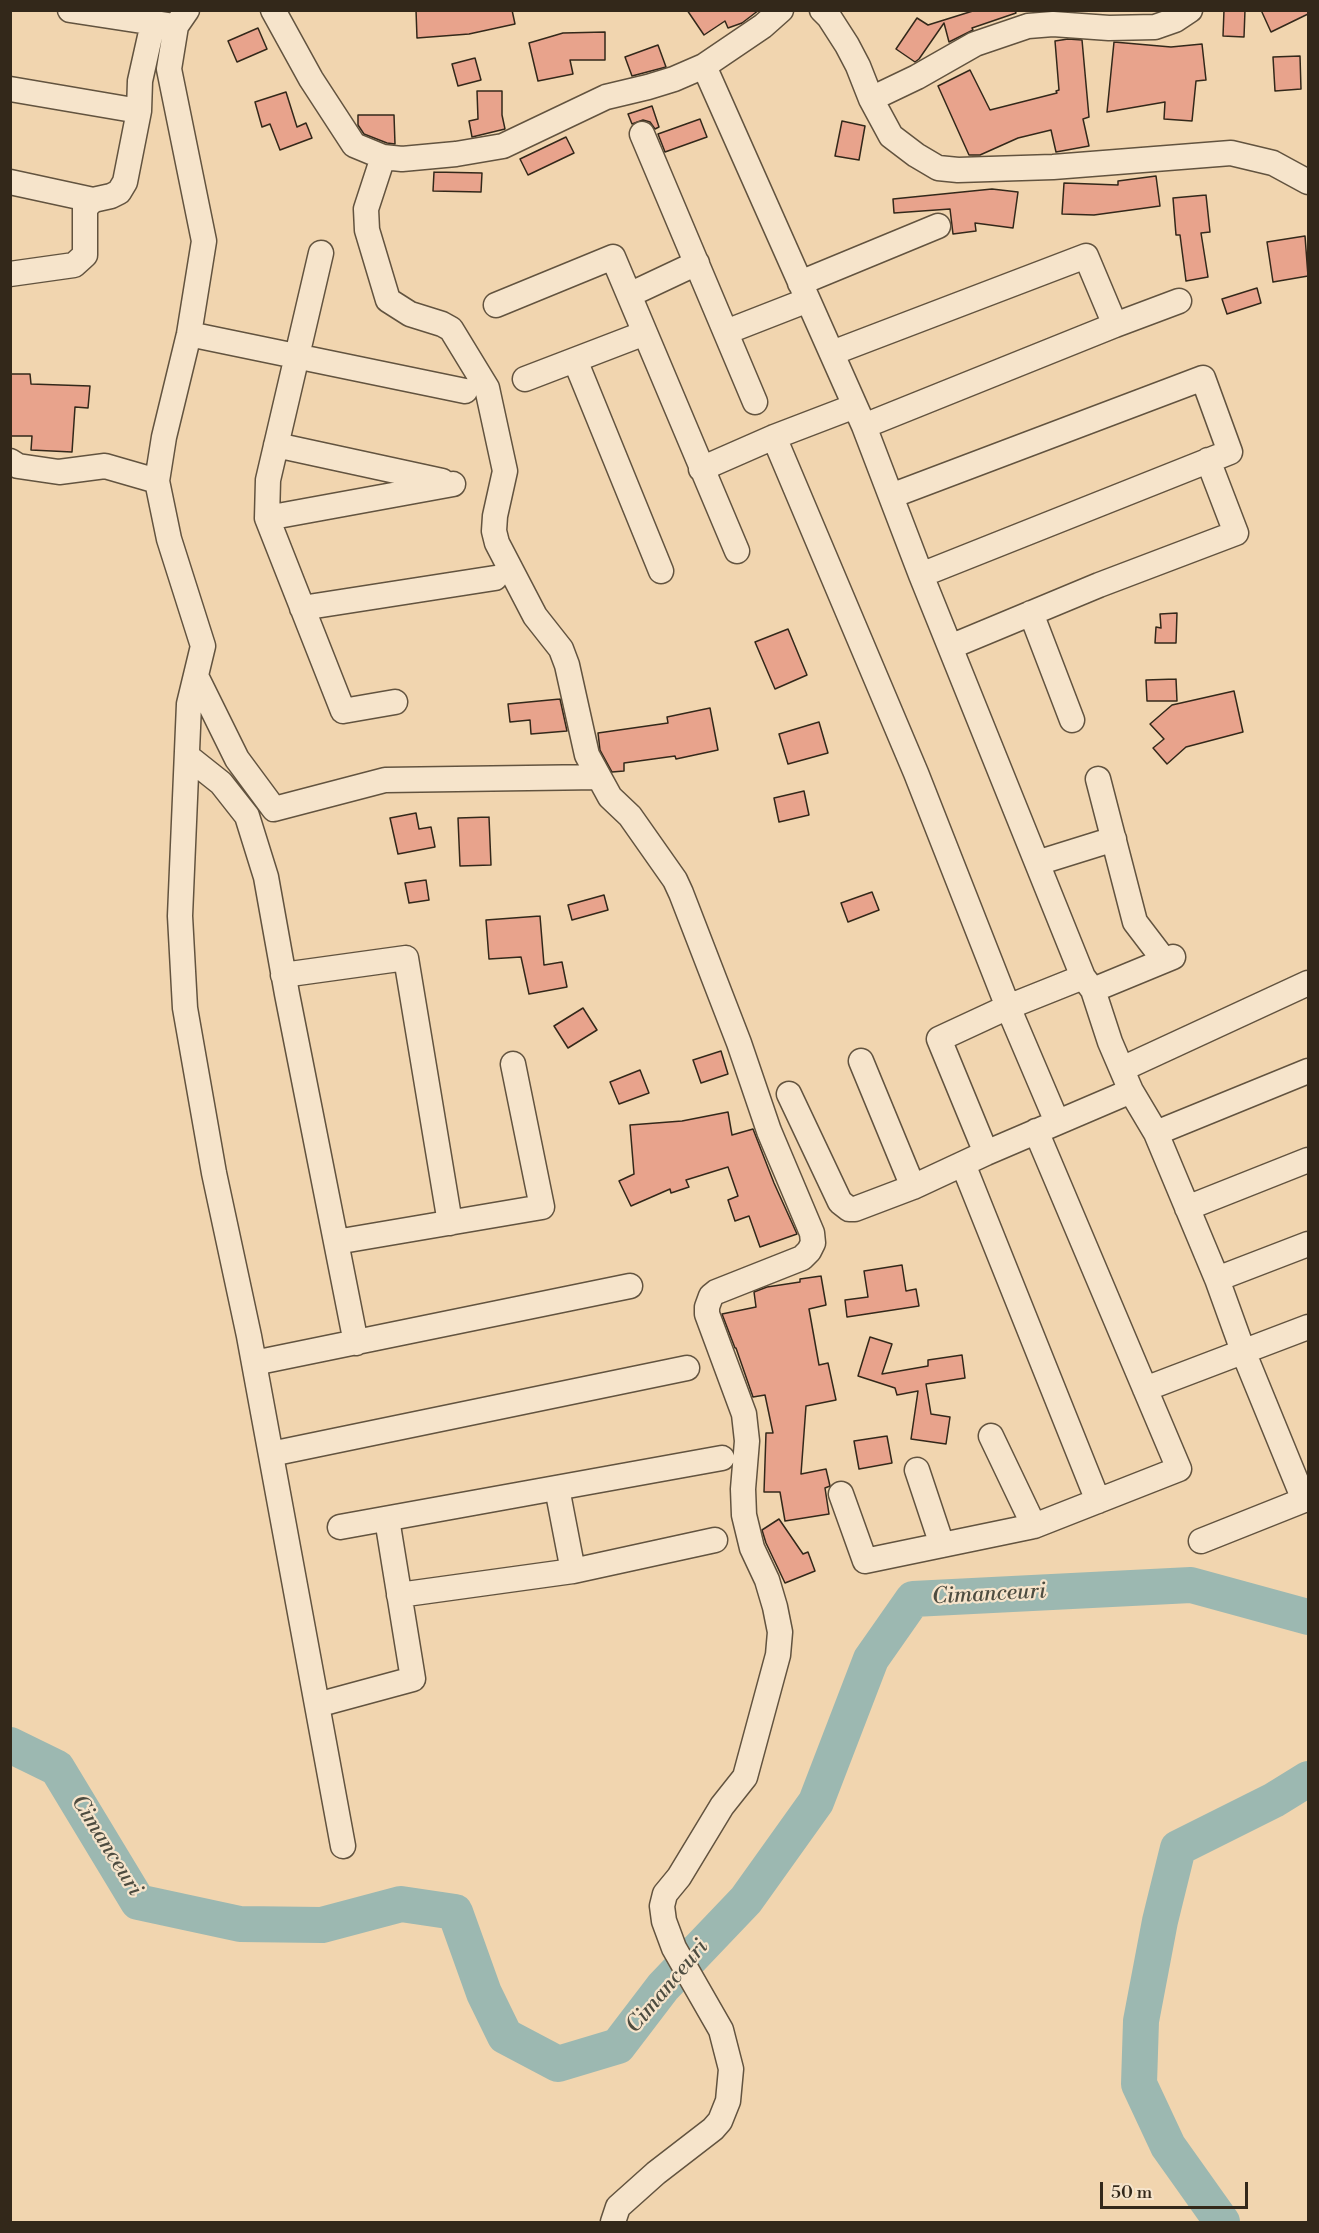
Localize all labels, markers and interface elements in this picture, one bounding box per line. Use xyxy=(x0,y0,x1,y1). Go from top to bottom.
water label: Cimanceuri xyxy=(931,1579,1047,1611)
water label: Cimanceuri xyxy=(65,1791,147,1901)
water label: Cimanceuri xyxy=(621,1935,715,2039)
scale bar xyxy=(1103,2170,1252,2208)
text: 50 m xyxy=(1111,2181,1152,2204)

